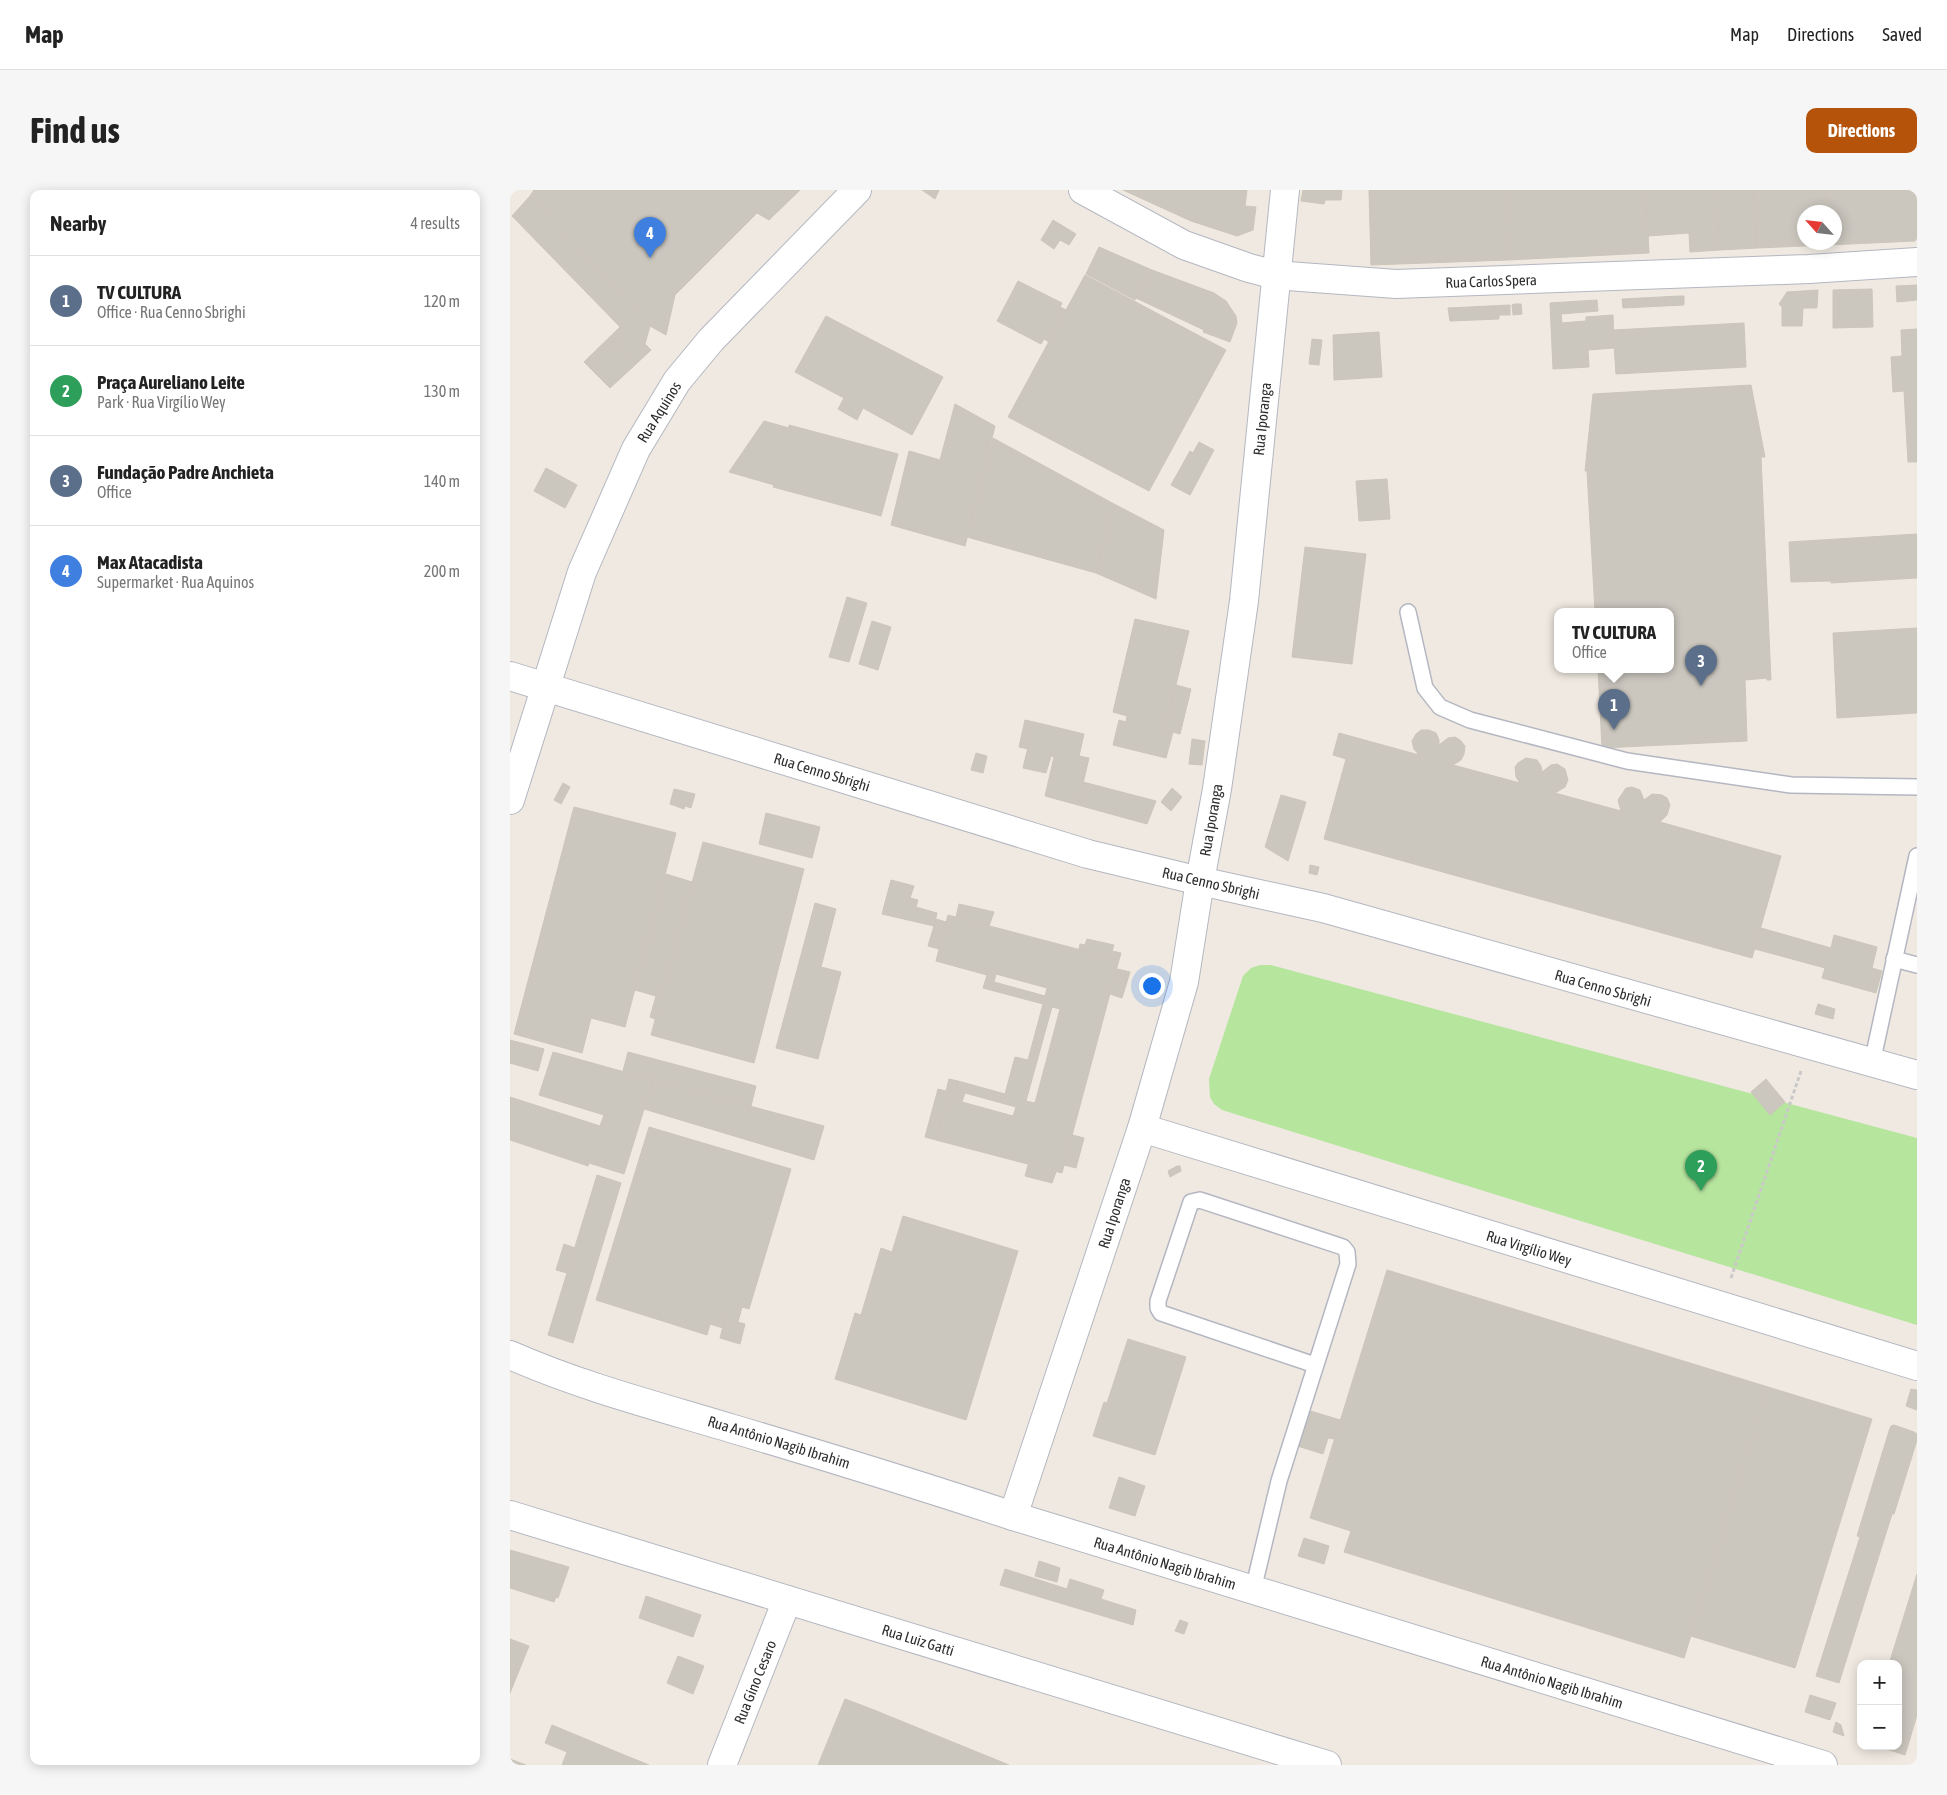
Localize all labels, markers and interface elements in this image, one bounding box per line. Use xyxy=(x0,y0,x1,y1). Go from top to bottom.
text: Map xyxy=(25,21,64,48)
text: Map xyxy=(1730,24,1759,45)
text: Directions xyxy=(1787,24,1854,45)
text: Saved xyxy=(1882,24,1922,45)
button: Directions xyxy=(1806,108,1917,153)
text: Find us xyxy=(30,110,120,150)
north arrow xyxy=(1797,205,1842,250)
text: Nearby xyxy=(50,211,106,235)
text: 4 results xyxy=(410,214,460,232)
pin: 4 xyxy=(634,217,666,258)
street label: Rua Carlos Spera xyxy=(1445,271,1537,291)
text: TV CULTURA xyxy=(97,281,181,303)
text: 1 xyxy=(62,292,70,310)
text: 120 m xyxy=(424,292,460,310)
text: Office · Rua Cenno Sbrighi xyxy=(97,303,246,321)
text: Praça Aureliano Leite xyxy=(97,371,245,393)
street label: Rua Aquinos xyxy=(634,378,684,446)
text: 2 xyxy=(62,382,70,400)
text: 130 m xyxy=(424,382,460,400)
street label: Rua Iporanga xyxy=(1250,382,1274,456)
text: Park · Rua Virgílio Wey xyxy=(97,393,226,411)
text: Fundação Padre Anchieta xyxy=(97,461,274,483)
text: 3 xyxy=(62,472,70,490)
text: 140 m xyxy=(424,472,460,490)
text: Office xyxy=(97,483,132,501)
text: Max Atacadista xyxy=(97,551,203,573)
text: 4 xyxy=(62,562,70,580)
text: 200 m xyxy=(424,562,460,580)
text: Supermarket · Rua Aquinos xyxy=(97,573,254,591)
popup xyxy=(1554,608,1674,673)
text: TV CULTURA xyxy=(1572,621,1656,643)
text: Office xyxy=(1572,643,1607,661)
pin: 3 xyxy=(1685,645,1717,686)
pin: 1 xyxy=(1598,689,1630,730)
street label: Rua Cenno Sbrighi xyxy=(772,749,872,795)
street label: Rua Iporanga xyxy=(1196,782,1226,858)
street label: Rua Cenno Sbrighi xyxy=(1161,864,1261,902)
street label: Rua Cenno Sbrighi xyxy=(1553,966,1653,1010)
your location xyxy=(1139,973,1165,999)
pin: 2 xyxy=(1685,1150,1717,1191)
street label: Rua Iporanga xyxy=(1095,1176,1133,1250)
street label: Rua Virgílio Wey xyxy=(1484,1227,1574,1269)
street label: Rua Antônio Nagib Ibrahim xyxy=(706,1412,852,1472)
street label: Rua Antônio Nagib Ibrahim xyxy=(1092,1533,1238,1593)
street label: Rua Luiz Gatti xyxy=(880,1621,956,1659)
street label: Rua Gino Cesaro xyxy=(730,1638,780,1726)
street label: Rua Antônio Nagib Ibrahim xyxy=(1479,1652,1625,1712)
map controls xyxy=(1857,1660,1902,1750)
button: + xyxy=(1857,1660,1902,1705)
button: − xyxy=(1857,1705,1902,1750)

